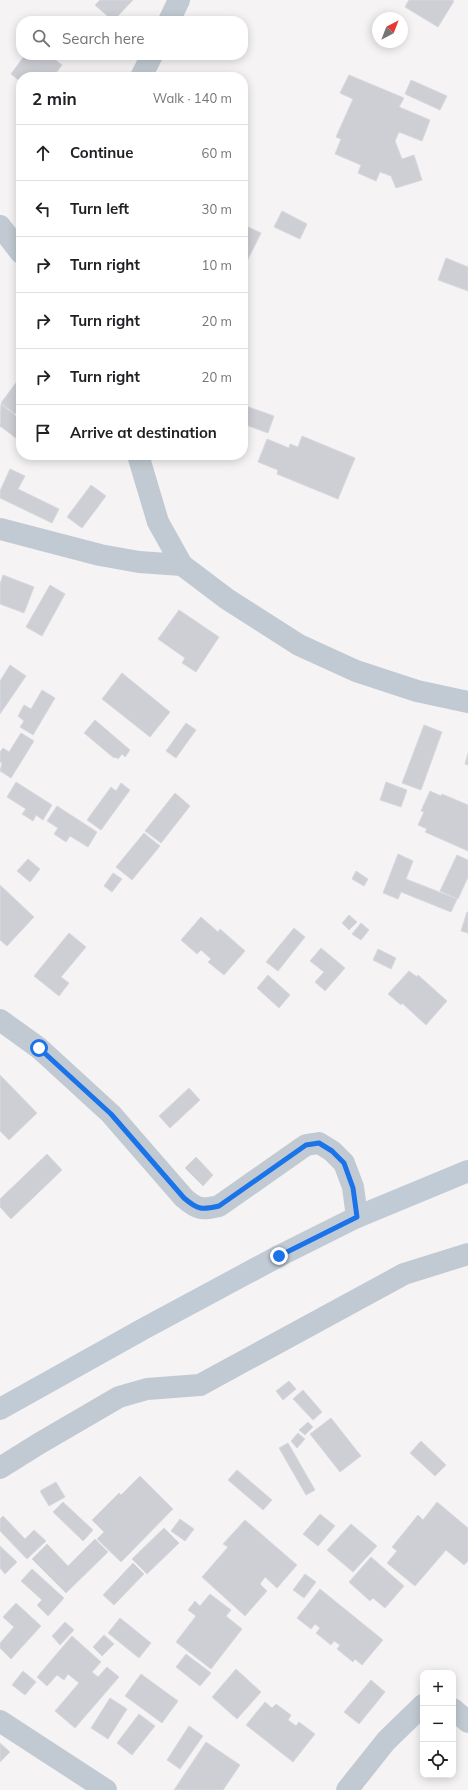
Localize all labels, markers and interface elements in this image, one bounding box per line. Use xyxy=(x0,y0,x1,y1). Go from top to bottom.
north arrow xyxy=(372,12,408,48)
search box xyxy=(16,16,248,60)
icon: search xyxy=(30,27,52,49)
text: Search here xyxy=(62,29,144,48)
text: 2 min xyxy=(32,88,77,109)
text: Walk · 140 m xyxy=(153,90,232,106)
icon: ahead xyxy=(32,142,54,164)
text: Continue xyxy=(70,143,133,162)
text: 60 m xyxy=(202,145,232,161)
icon: left xyxy=(32,198,54,220)
text: Turn left xyxy=(70,199,129,218)
text: 30 m xyxy=(202,201,232,217)
icon: right xyxy=(32,254,54,276)
text: Turn right xyxy=(70,255,140,274)
text: 10 m xyxy=(202,257,232,273)
icon: right xyxy=(32,310,54,332)
text: Turn right xyxy=(70,311,140,330)
text: 20 m xyxy=(202,313,232,329)
icon: right xyxy=(32,366,54,388)
text: Turn right xyxy=(70,367,140,386)
text: 20 m xyxy=(202,369,232,385)
icon: arrive xyxy=(32,422,54,444)
text: Arrive at destination xyxy=(70,423,217,442)
route start xyxy=(30,1039,48,1057)
route end xyxy=(270,1247,288,1265)
map controls xyxy=(420,1670,456,1778)
button: + xyxy=(420,1670,456,1706)
button: − xyxy=(420,1706,456,1742)
button: locate xyxy=(420,1742,456,1778)

